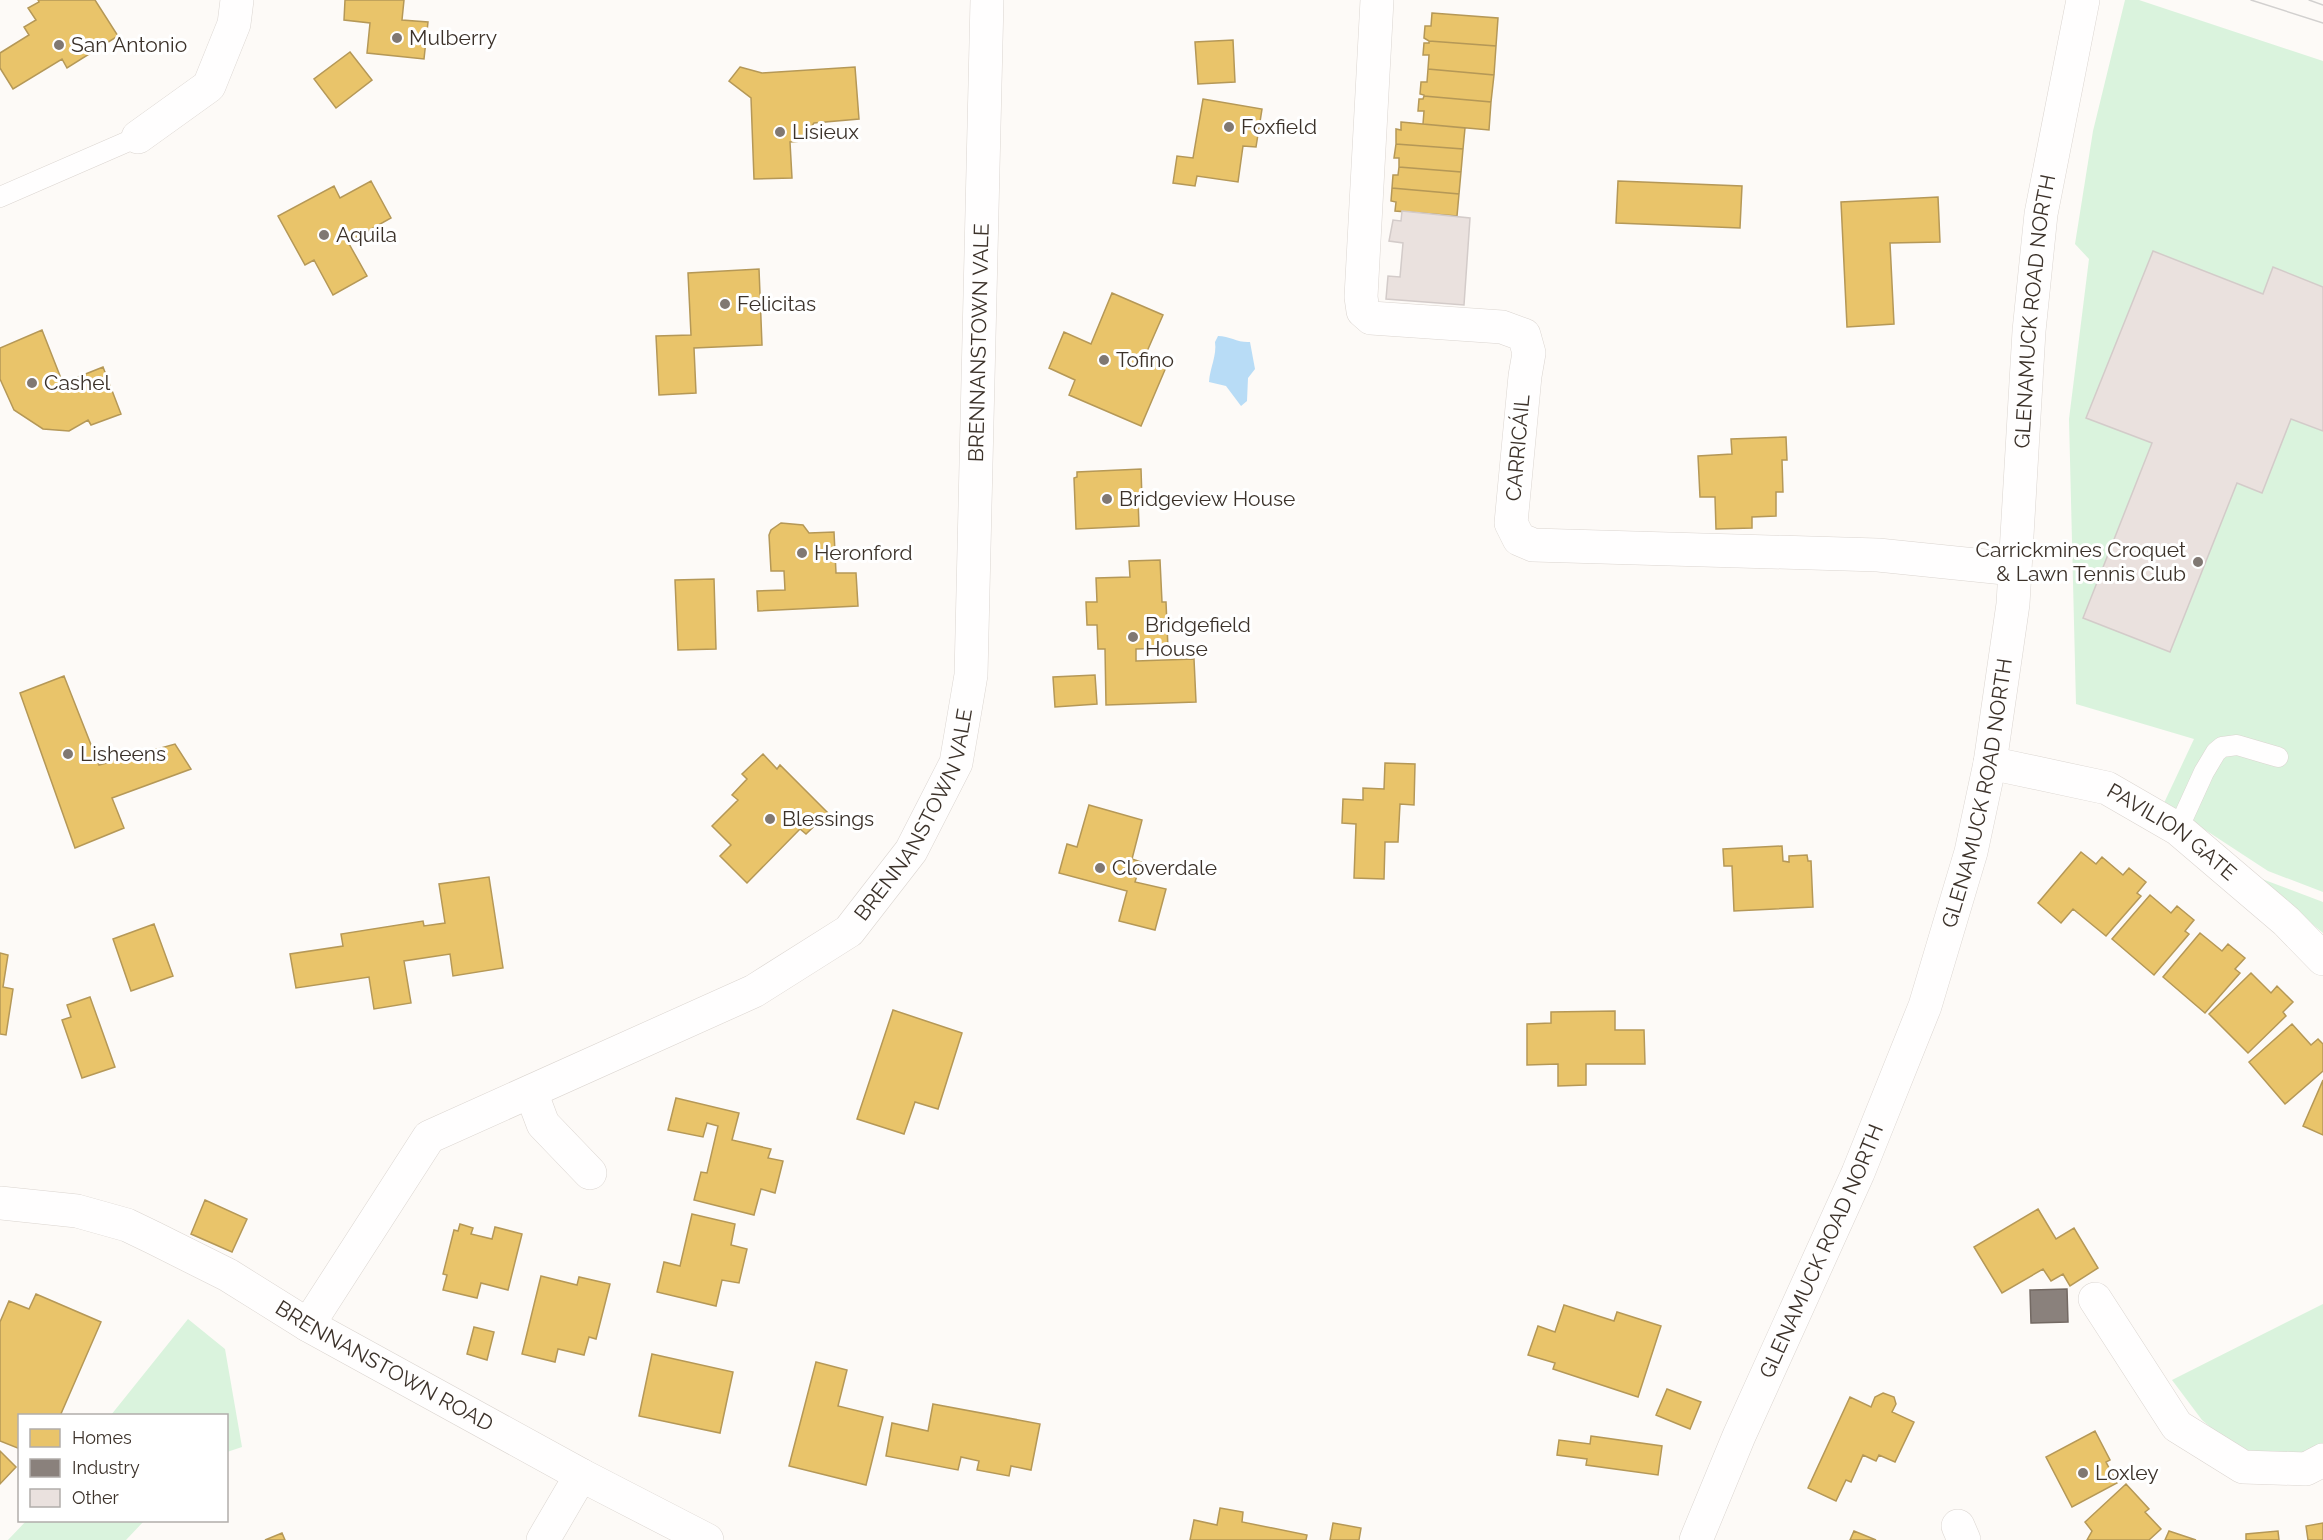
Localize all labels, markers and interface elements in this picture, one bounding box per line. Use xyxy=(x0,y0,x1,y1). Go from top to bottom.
place label: Mulberry xyxy=(409,25,497,50)
marker: Mulberry xyxy=(390,31,404,45)
place label: San Antonio xyxy=(71,32,187,57)
marker: San Antonio xyxy=(52,38,66,52)
place label: Foxfield xyxy=(1241,114,1317,139)
place label: Lisieux xyxy=(792,119,859,144)
marker: Foxfield xyxy=(1222,120,1236,134)
marker: Lisieux xyxy=(773,125,787,139)
street label: GLENAMUCK ROAD NORTH xyxy=(2009,172,2060,449)
place label: Aquila xyxy=(336,222,397,247)
street label: BRENNANSTOWN VALE xyxy=(963,223,994,462)
marker: Aquila xyxy=(317,228,331,242)
place label: Felicitas xyxy=(737,291,816,316)
marker: Felicitas xyxy=(718,297,732,311)
place label: Tofino xyxy=(1116,347,1174,372)
marker: Tofino xyxy=(1097,353,1111,367)
place label: Cashel xyxy=(44,370,111,395)
marker: Cashel xyxy=(25,376,39,390)
street label: CARRICÁIL xyxy=(1500,394,1535,502)
place label: Bridgeview House xyxy=(1119,486,1295,511)
marker: Bridgeview House xyxy=(1100,492,1114,506)
place label: Carrickmines Croquet & Lawn Tennis Club xyxy=(1976,537,2186,586)
place label: Heronford xyxy=(814,540,913,565)
marker: Heronford xyxy=(795,546,809,560)
marker: Carrickmines Croquet & Lawn Tennis Club xyxy=(2191,555,2205,569)
place label: Bridgefield House xyxy=(1145,612,1251,661)
marker: Bridgefield House xyxy=(1126,630,1140,644)
street label: GLENAMUCK ROAD NORTH xyxy=(1936,656,2017,931)
street label: BRENNANSTOWN VALE xyxy=(849,707,977,925)
place label: Lisheens xyxy=(80,741,166,766)
marker: Lisheens xyxy=(61,747,75,761)
street label: PAVILION GATE xyxy=(2103,778,2242,885)
place label: Blessings xyxy=(782,806,874,831)
marker: Blessings xyxy=(763,812,777,826)
place label: Cloverdale xyxy=(1112,855,1217,880)
marker: Cloverdale xyxy=(1093,861,1107,875)
street label: GLENAMUCK ROAD NORTH xyxy=(1754,1120,1888,1382)
street label: BRENNANSTOWN ROAD xyxy=(271,1295,498,1436)
legend xyxy=(18,1414,228,1522)
text: Homes xyxy=(72,1427,132,1448)
text: Industry xyxy=(72,1457,140,1478)
place label: Loxley xyxy=(2095,1460,2159,1485)
marker: Loxley xyxy=(2076,1466,2090,1480)
text: Other xyxy=(72,1487,120,1508)

